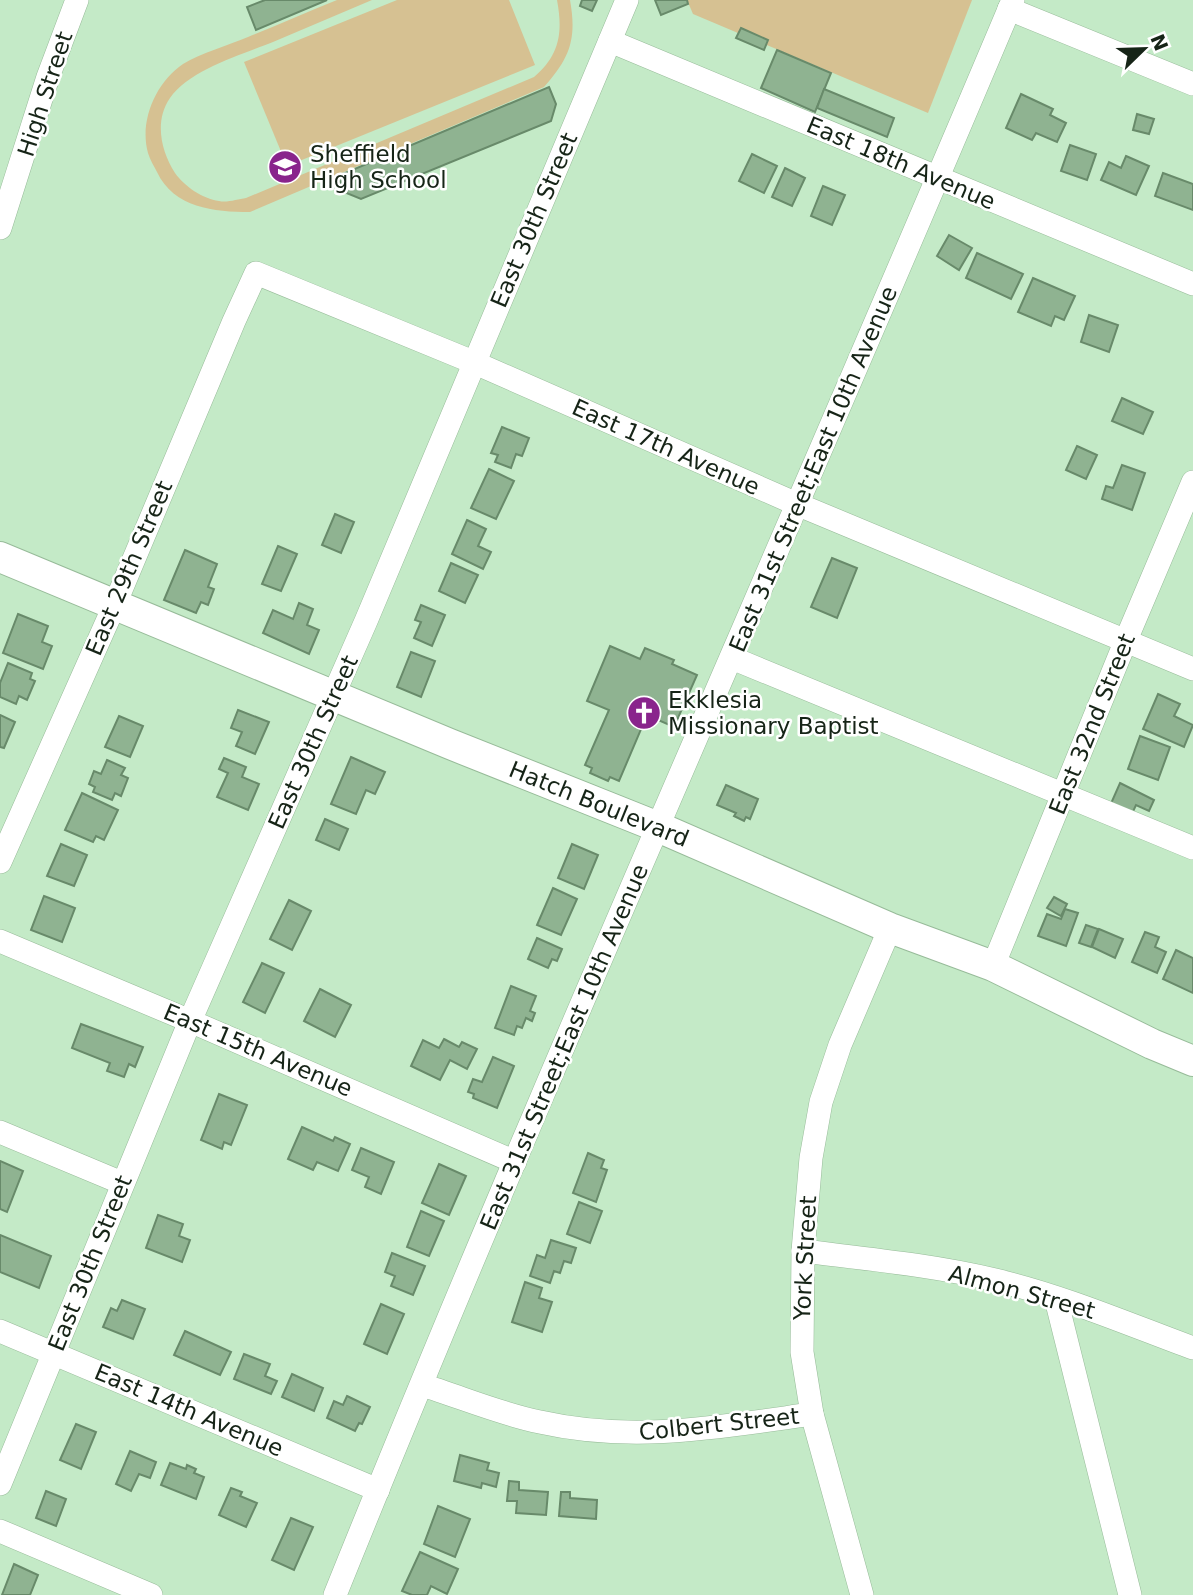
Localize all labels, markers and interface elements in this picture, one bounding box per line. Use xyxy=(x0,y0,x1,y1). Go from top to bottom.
north arrow xyxy=(1109,14,1179,84)
street label: High Street xyxy=(13,28,77,160)
text: N xyxy=(1146,31,1173,54)
street label: East 18th Avenue xyxy=(803,111,999,215)
street label: East 30th Street xyxy=(486,129,582,311)
place label: Sheffield High School xyxy=(310,141,447,193)
school or university icon: Sheffield High School xyxy=(266,148,304,186)
street label: East 31st Street;East 10th Avenue xyxy=(724,282,902,656)
street label: East 17th Avenue xyxy=(568,394,764,500)
street label: East 29th Street xyxy=(81,477,177,659)
street label: East 32nd Street xyxy=(1044,630,1140,818)
street label: East 30th Street xyxy=(263,651,363,833)
place label: Ekklesia Missionary Baptist xyxy=(668,687,879,739)
church icon: Ekklesia Missionary Baptist xyxy=(625,694,663,732)
street label: Hatch Boulevard xyxy=(505,756,693,852)
street label: East 31st Street;East 10th Avenue xyxy=(475,860,653,1234)
street label: East 15th Avenue xyxy=(160,998,356,1102)
street label: East 30th Street xyxy=(43,1171,137,1355)
street label: York Street xyxy=(789,1195,821,1322)
street label: Almon Street xyxy=(946,1260,1098,1324)
street label: East 14th Avenue xyxy=(91,1358,287,1462)
street label: Colbert Street xyxy=(638,1403,800,1445)

